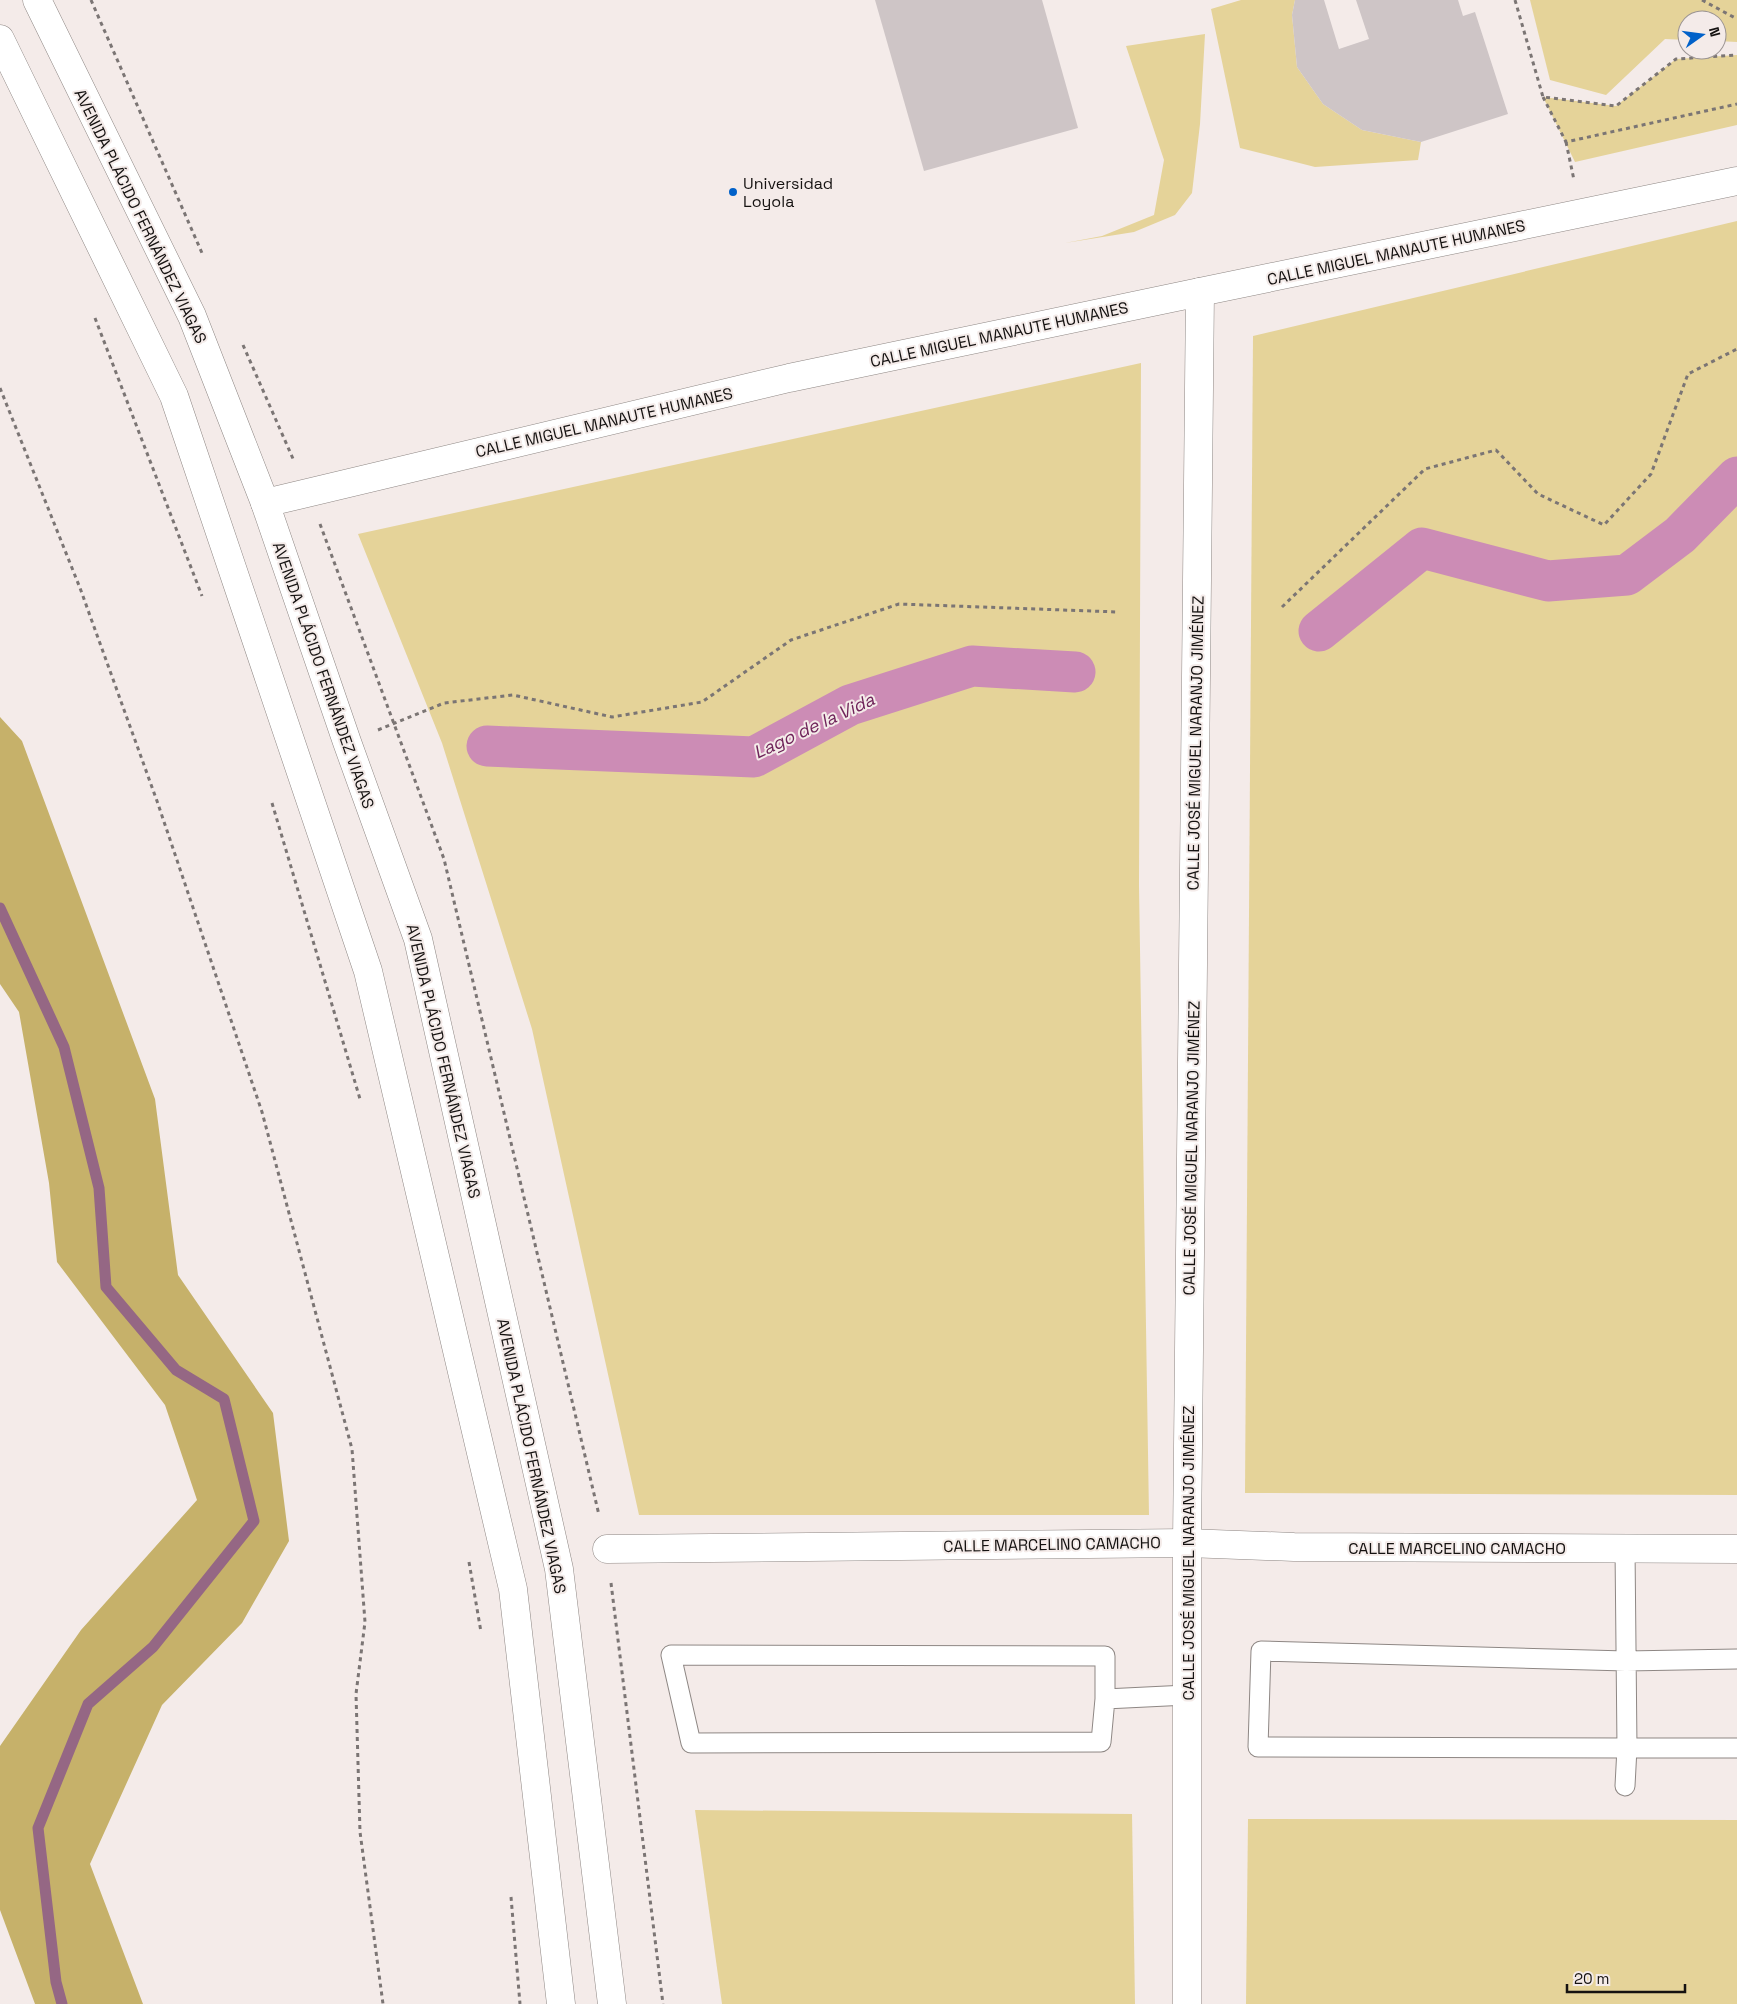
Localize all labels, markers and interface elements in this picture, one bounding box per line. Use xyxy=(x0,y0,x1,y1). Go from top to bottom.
north arrow xyxy=(1677,10,1727,60)
text: N xyxy=(1705,25,1724,39)
street label: AVENIDA PLÁCIDO FERNÁNDEZ VIAGAS xyxy=(70,85,212,347)
place label: Universidad Loyola xyxy=(743,173,833,212)
marker: Universidad Loyola xyxy=(727,186,739,198)
street label: CALLE MIGUEL MANAUTE HUMANES xyxy=(1265,215,1527,290)
street label: CALLE MIGUEL MANAUTE HUMANES xyxy=(868,297,1130,372)
street label: CALLE MIGUEL MANAUTE HUMANES xyxy=(473,383,735,462)
street label: AVENIDA PLÁCIDO FERNÁNDEZ VIAGAS xyxy=(268,539,379,812)
street label: CALLE JOSÉ MIGUEL NARANJO JIMÉNEZ xyxy=(1182,595,1209,891)
water label: Lago de la Vida xyxy=(750,687,878,764)
street label: AVENIDA PLÁCIDO FERNÁNDEZ VIAGAS xyxy=(402,922,485,1201)
street label: CALLE JOSÉ MIGUEL NARANJO JIMÉNEZ xyxy=(1178,1000,1205,1296)
street label: AVENIDA PLÁCIDO FERNÁNDEZ VIAGAS xyxy=(492,1317,571,1596)
street label: CALLE JOSÉ MIGUEL NARANJO JIMÉNEZ xyxy=(1178,1406,1199,1700)
street label: CALLE MARCELINO CAMACHO xyxy=(943,1532,1161,1557)
street label: CALLE MARCELINO CAMACHO xyxy=(1348,1538,1566,1559)
scale bar xyxy=(1567,1962,1684,1994)
text: 20 m xyxy=(1574,1969,1609,1988)

